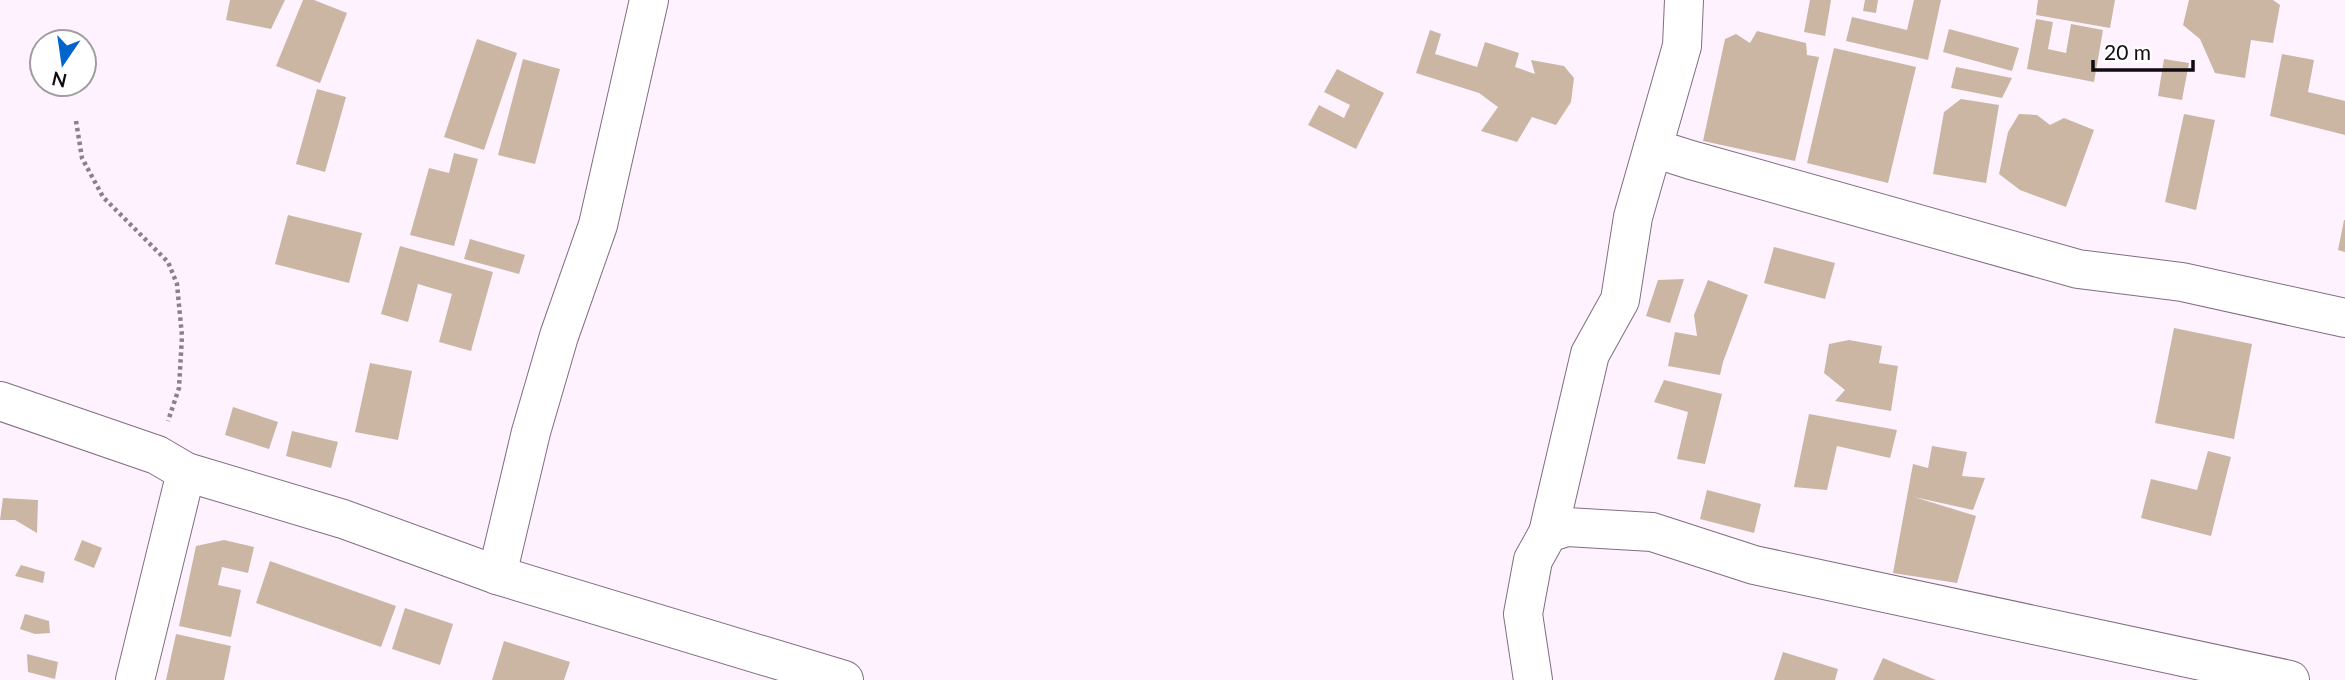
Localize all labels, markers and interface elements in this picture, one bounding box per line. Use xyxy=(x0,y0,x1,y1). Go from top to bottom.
north arrow xyxy=(28,28,98,98)
scale bar xyxy=(2093,28,2193,72)
text: 20 m xyxy=(2104,39,2151,64)
text: N xyxy=(49,67,69,93)

